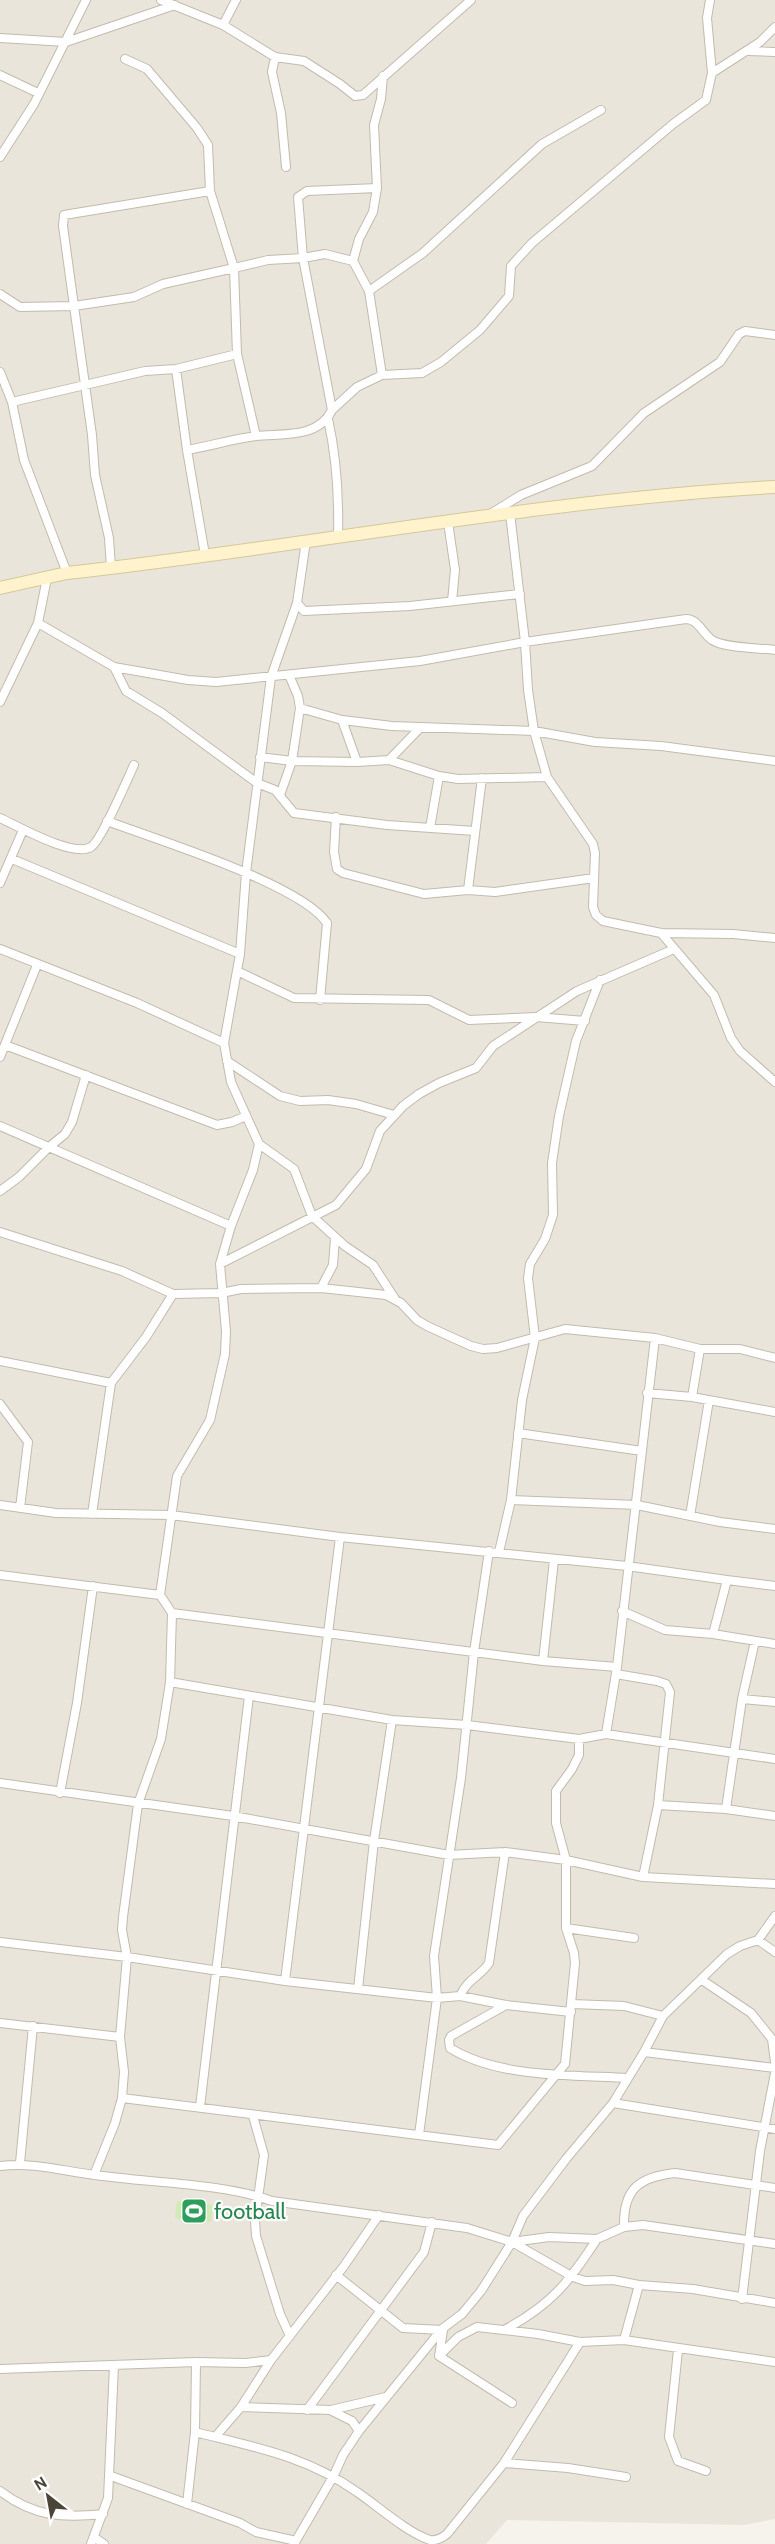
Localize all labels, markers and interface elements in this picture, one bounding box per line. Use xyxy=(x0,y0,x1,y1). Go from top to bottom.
sports icon: football xyxy=(179,2196,209,2226)
place label: football xyxy=(214,2198,286,2225)
north arrow xyxy=(18,2466,78,2526)
text: N xyxy=(31,2473,50,2495)

